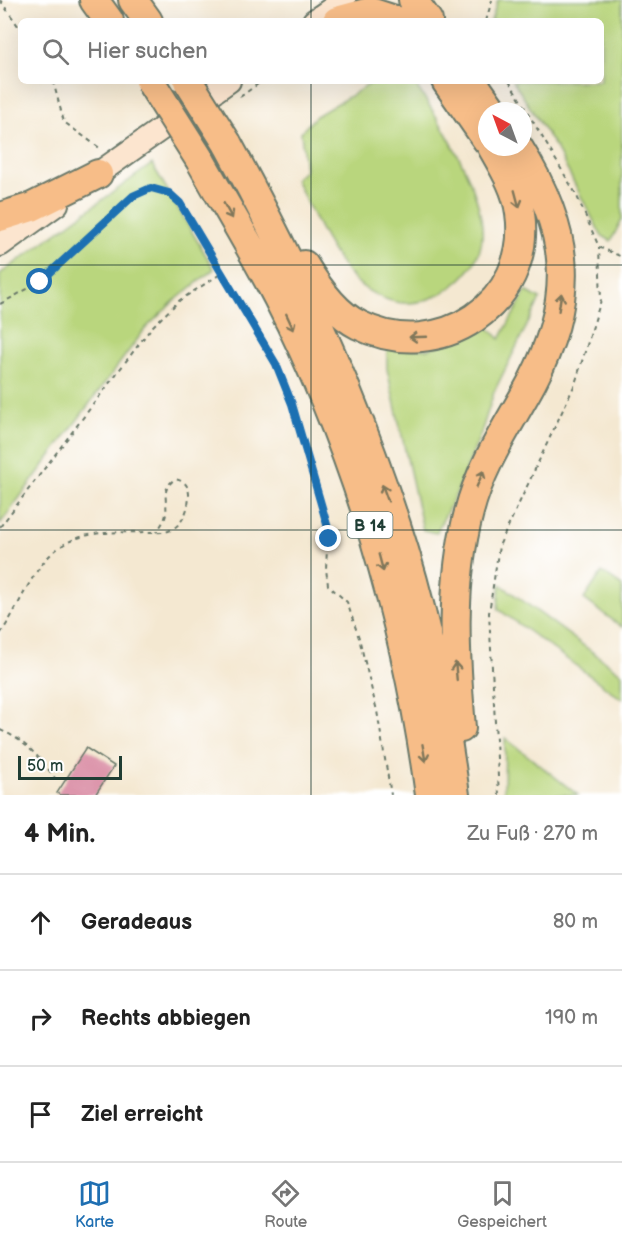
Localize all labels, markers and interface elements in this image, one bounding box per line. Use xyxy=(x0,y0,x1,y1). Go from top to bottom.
search box xyxy=(18,18,604,84)
icon: search xyxy=(39,35,72,68)
text: Hier suchen xyxy=(87,38,208,65)
north arrow xyxy=(478,102,532,156)
one-way arrow xyxy=(512,190,523,209)
one-way arrow xyxy=(223,203,235,220)
route start xyxy=(26,268,52,294)
one-way arrow xyxy=(554,293,565,313)
one-way arrow xyxy=(284,313,296,331)
one-way arrow xyxy=(409,332,429,343)
one-way arrow xyxy=(475,470,486,489)
one-way arrow xyxy=(378,484,389,503)
road number: B 14 xyxy=(348,512,392,538)
route end xyxy=(315,525,341,551)
one-way arrow xyxy=(375,554,387,573)
one-way arrow xyxy=(450,661,461,681)
one-way arrow xyxy=(419,743,430,763)
scale bar xyxy=(18,753,122,780)
text: 50 m xyxy=(27,757,63,776)
text: 4 Min. xyxy=(24,819,95,850)
text: Zu Fuß · 270 m xyxy=(467,822,598,846)
icon: ahead xyxy=(24,906,57,939)
text: Geradeaus xyxy=(81,909,192,936)
text: 80 m xyxy=(553,910,598,934)
icon: right xyxy=(24,1002,57,1035)
text: Rechts abbiegen xyxy=(81,1005,251,1032)
text: 190 m xyxy=(545,1006,598,1030)
icon: arrive xyxy=(24,1098,57,1131)
text: Ziel erreicht xyxy=(81,1101,203,1128)
tab: Karte xyxy=(75,1177,114,1232)
tab: Route xyxy=(264,1177,307,1232)
tab: Gespeichert xyxy=(457,1177,547,1232)

